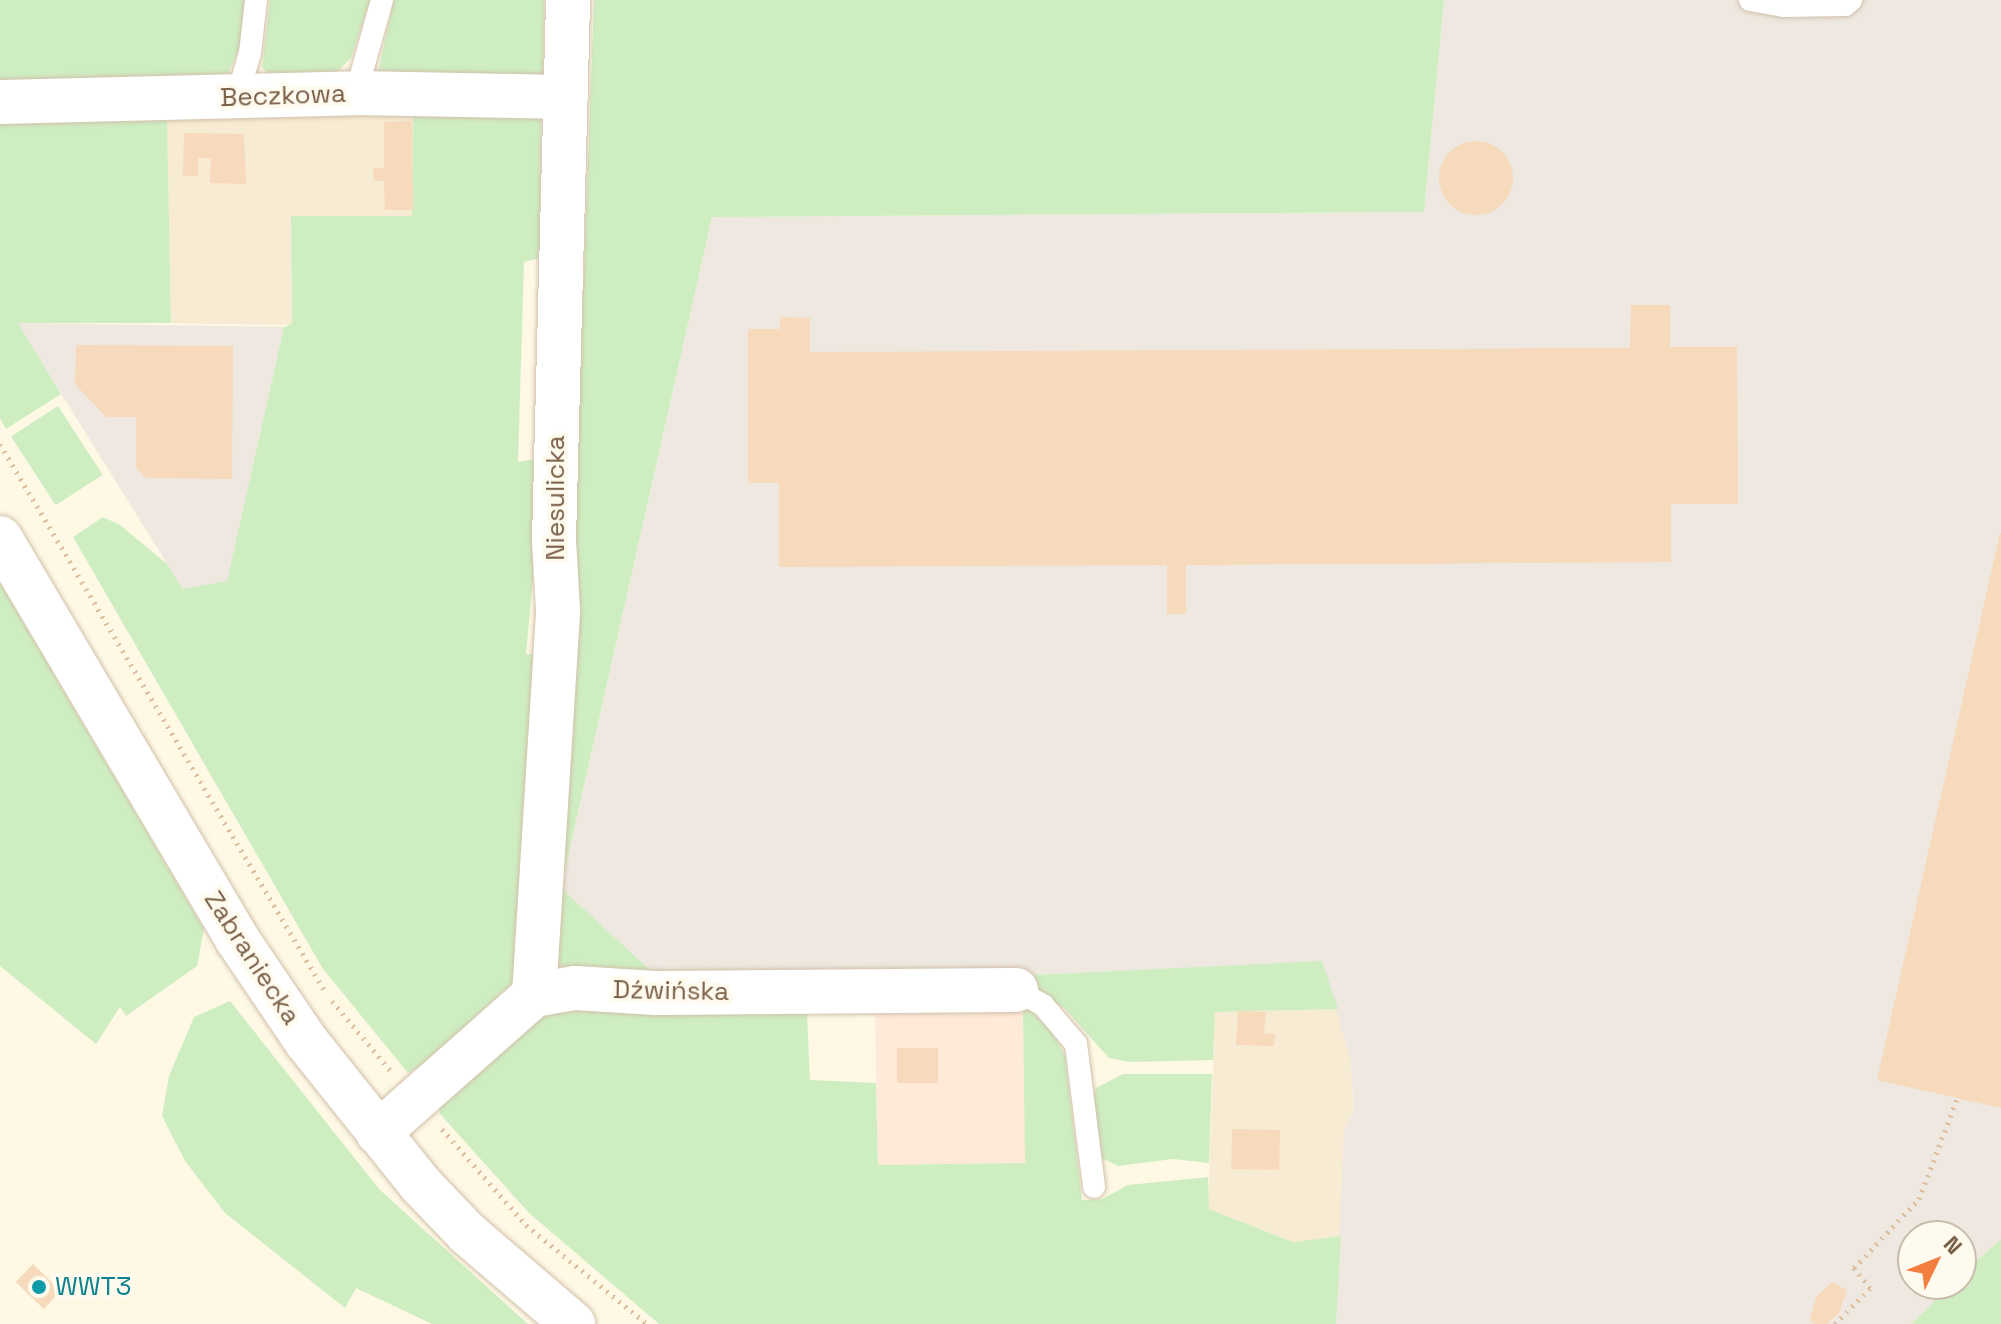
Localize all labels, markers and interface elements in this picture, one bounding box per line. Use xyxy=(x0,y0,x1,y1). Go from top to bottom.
street label: Beczkowa xyxy=(220,78,346,114)
street label: Niesulicka xyxy=(540,435,572,561)
street label: Zabraniecka xyxy=(197,885,307,1031)
street label: Dźwińska xyxy=(613,974,729,1008)
north arrow xyxy=(1897,1220,1977,1300)
text: N xyxy=(1938,1230,1968,1260)
place label: WWT3 xyxy=(55,1271,131,1303)
marker: WWT3 xyxy=(30,1278,48,1296)

